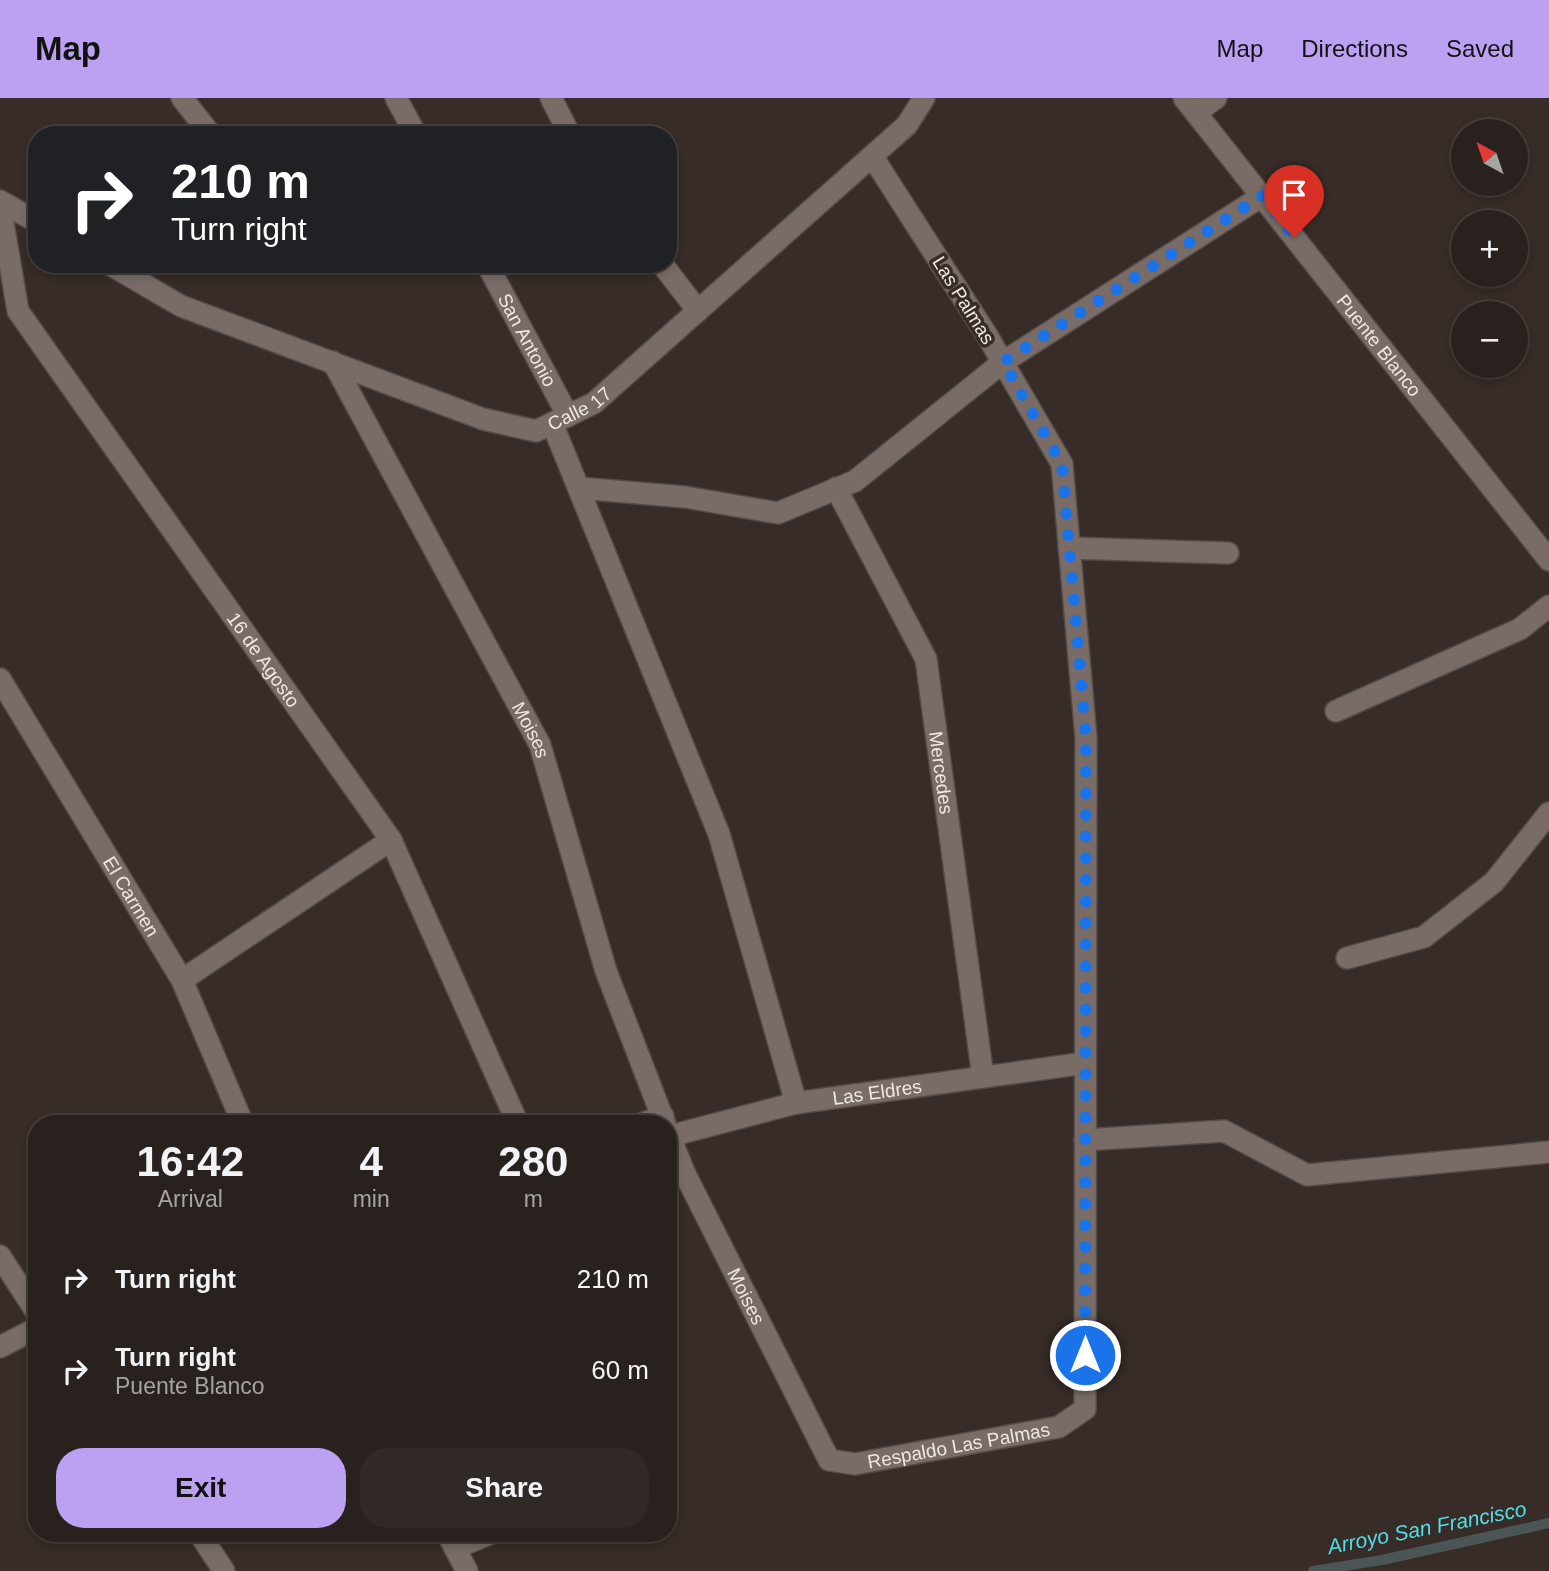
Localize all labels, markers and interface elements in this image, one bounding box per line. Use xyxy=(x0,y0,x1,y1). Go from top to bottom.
text: Map xyxy=(35,30,101,67)
text: Map xyxy=(1217,35,1263,62)
text: Directions xyxy=(1301,35,1408,62)
text: Saved xyxy=(1446,35,1514,62)
north arrow xyxy=(1451,119,1528,196)
map controls xyxy=(1451,119,1528,378)
icon: right xyxy=(56,154,147,245)
text: 210 m xyxy=(171,154,310,208)
pin xyxy=(1264,165,1324,237)
icon: arrive xyxy=(1275,176,1313,214)
button: + xyxy=(1451,210,1528,287)
text: Turn right xyxy=(171,211,307,247)
street label: Las Palmas xyxy=(928,253,999,348)
street label: San Antonio xyxy=(494,290,560,390)
street label: Puente Blanco xyxy=(1332,290,1425,401)
button: − xyxy=(1451,301,1528,378)
street label: Calle 17 xyxy=(544,383,616,435)
street label: 16 de Agosto xyxy=(223,608,304,711)
street label: Moises xyxy=(508,698,553,760)
street label: Mercedes xyxy=(925,730,957,816)
street label: El Carmen xyxy=(99,853,163,940)
street label: Las Eldres xyxy=(831,1076,923,1109)
text: 16:42 xyxy=(137,1138,244,1185)
text: 4 xyxy=(359,1138,383,1185)
text: 280 xyxy=(498,1138,568,1185)
text: Arrival xyxy=(158,1186,223,1212)
text: min xyxy=(353,1186,390,1212)
text: m xyxy=(524,1186,543,1212)
icon: right xyxy=(56,1261,94,1299)
text: Turn right xyxy=(115,1264,236,1294)
text: 210 m xyxy=(577,1264,649,1294)
street label: Moises xyxy=(723,1265,769,1328)
position arrow xyxy=(1048,1318,1122,1392)
text: Turn right xyxy=(115,1342,236,1372)
icon: right xyxy=(56,1352,94,1390)
text: 60 m xyxy=(591,1355,649,1385)
text: Puente Blanco xyxy=(115,1373,265,1399)
street label: Respaldo Las Palmas xyxy=(866,1419,1051,1473)
button: Exit xyxy=(56,1448,346,1528)
button: Share xyxy=(360,1448,649,1528)
water label: Arroyo San Francisco xyxy=(1324,1497,1529,1558)

